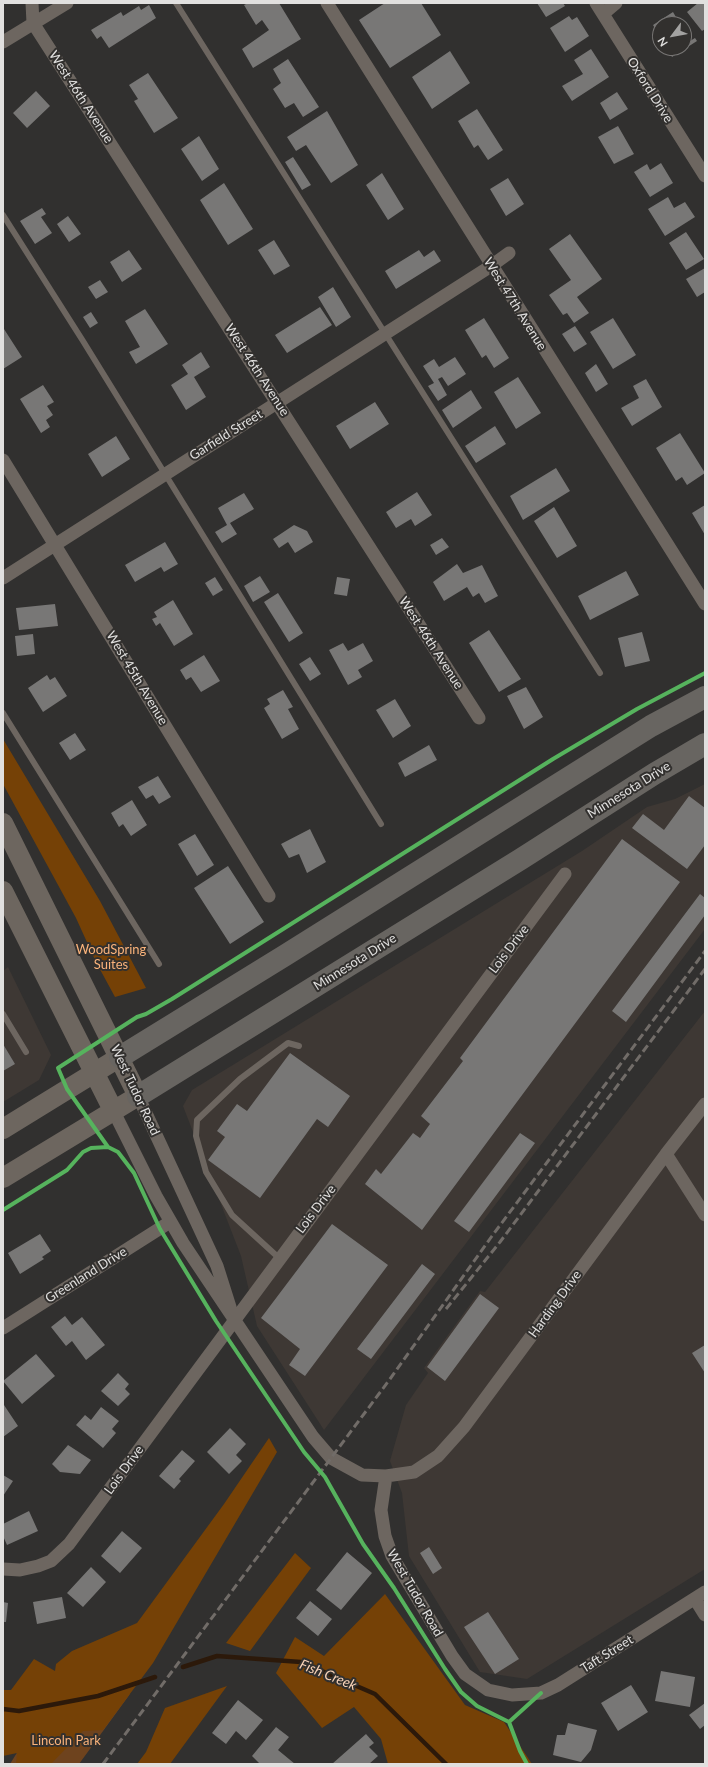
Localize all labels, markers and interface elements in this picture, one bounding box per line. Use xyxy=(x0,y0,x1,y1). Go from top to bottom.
north arrow xyxy=(652,16,692,56)
text: N xyxy=(654,35,670,49)
street label: West 46th Avenue xyxy=(45,48,117,146)
street label: Oxford Drive xyxy=(624,54,676,126)
street label: West 47th Avenue xyxy=(480,255,550,353)
street label: West 46th Avenue xyxy=(221,321,293,419)
street label: Garfield Street xyxy=(187,406,265,464)
street label: West 46th Avenue xyxy=(395,594,467,692)
street label: West 45th Avenue xyxy=(103,628,171,728)
street label: Minnesota Drive xyxy=(585,758,673,822)
street label: Lois Drive xyxy=(486,922,532,976)
street label: Minnesota Drive xyxy=(311,930,399,994)
park label: WoodSpring Suites xyxy=(76,942,146,973)
street label: West Tudor Road xyxy=(107,1042,163,1138)
street label: Lois Drive xyxy=(293,1182,339,1236)
street label: Greenland Drive xyxy=(42,1244,130,1306)
street label: Harding Drive xyxy=(525,1267,585,1341)
street label: Lois Drive xyxy=(101,1443,147,1497)
street label: West Tudor Road xyxy=(384,1547,446,1639)
street label: Taft Street xyxy=(578,1632,636,1676)
water label: Fish Creek xyxy=(297,1656,359,1694)
park label: Lincoln Park xyxy=(31,1733,101,1749)

